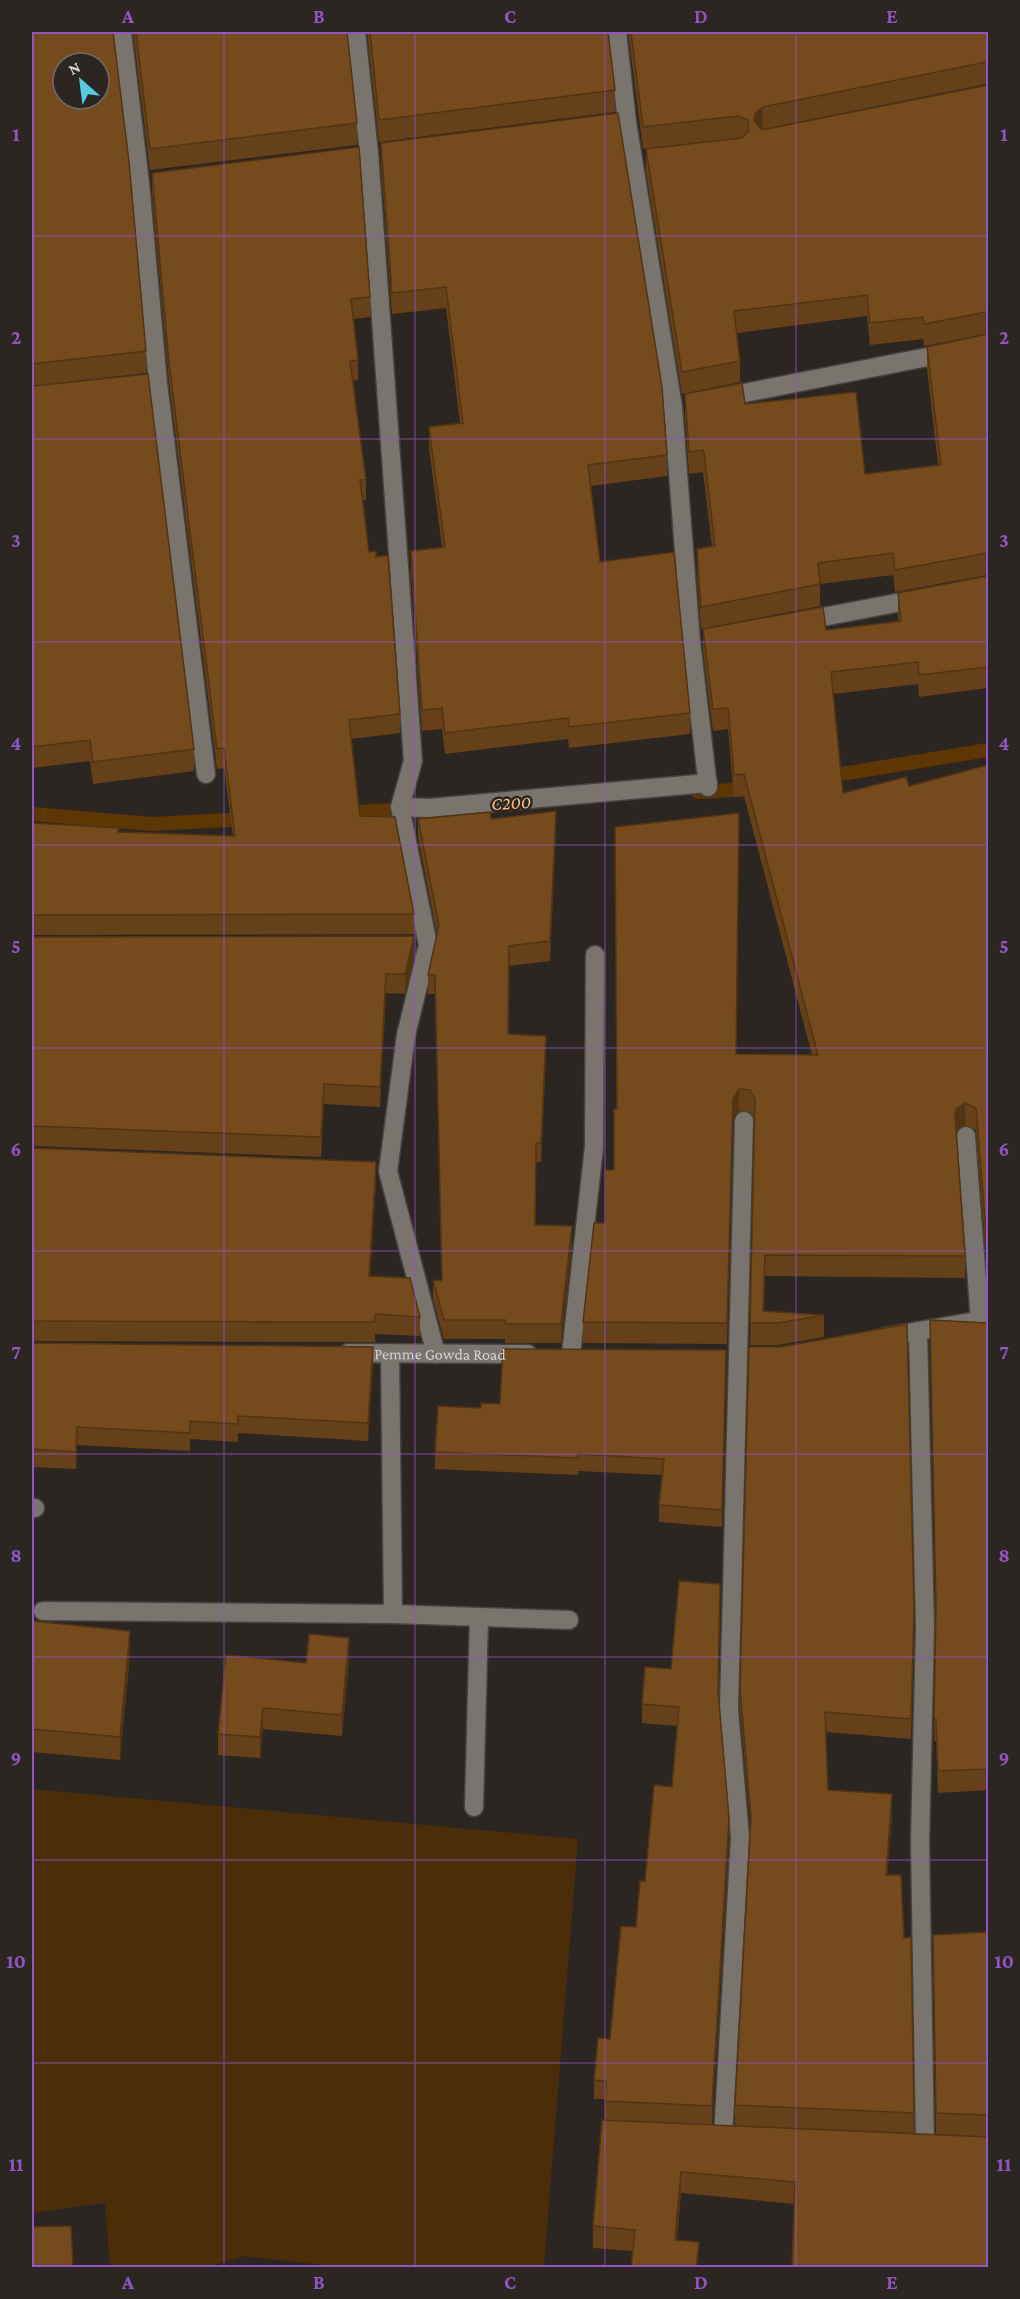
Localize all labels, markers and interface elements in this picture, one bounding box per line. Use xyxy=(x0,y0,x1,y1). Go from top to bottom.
text: A xyxy=(121,5,135,27)
text: B xyxy=(313,5,325,27)
text: C xyxy=(504,5,516,27)
text: D xyxy=(694,5,708,27)
text: E xyxy=(886,5,898,27)
north arrow xyxy=(51,51,111,111)
text: N xyxy=(65,58,83,78)
text: 1 xyxy=(12,123,20,145)
text: 1 xyxy=(1000,123,1008,145)
text: 2 xyxy=(11,326,21,348)
text: 2 xyxy=(999,326,1009,348)
text: 3 xyxy=(11,529,21,551)
text: 3 xyxy=(999,529,1009,551)
text: 4 xyxy=(11,732,22,754)
text: 4 xyxy=(999,732,1010,754)
water label: C200 xyxy=(491,792,531,814)
text: 5 xyxy=(11,935,21,957)
text: 5 xyxy=(999,935,1009,957)
text: 6 xyxy=(11,1138,21,1160)
text: 6 xyxy=(999,1138,1009,1160)
text: 7 xyxy=(11,1341,21,1363)
text: 7 xyxy=(999,1341,1009,1363)
street label: Pemme Gowda Road xyxy=(374,1345,506,1362)
text: 8 xyxy=(10,1544,22,1566)
text: 8 xyxy=(998,1544,1010,1566)
text: 9 xyxy=(11,1747,21,1769)
text: 9 xyxy=(999,1747,1009,1769)
text: 10 xyxy=(6,1950,26,1972)
text: 10 xyxy=(994,1950,1014,1972)
text: 11 xyxy=(9,2153,24,2175)
text: 11 xyxy=(997,2153,1012,2175)
text: A xyxy=(121,2271,135,2293)
text: B xyxy=(313,2271,325,2293)
text: C xyxy=(504,2271,516,2293)
text: D xyxy=(694,2271,708,2293)
text: E xyxy=(886,2271,898,2293)

